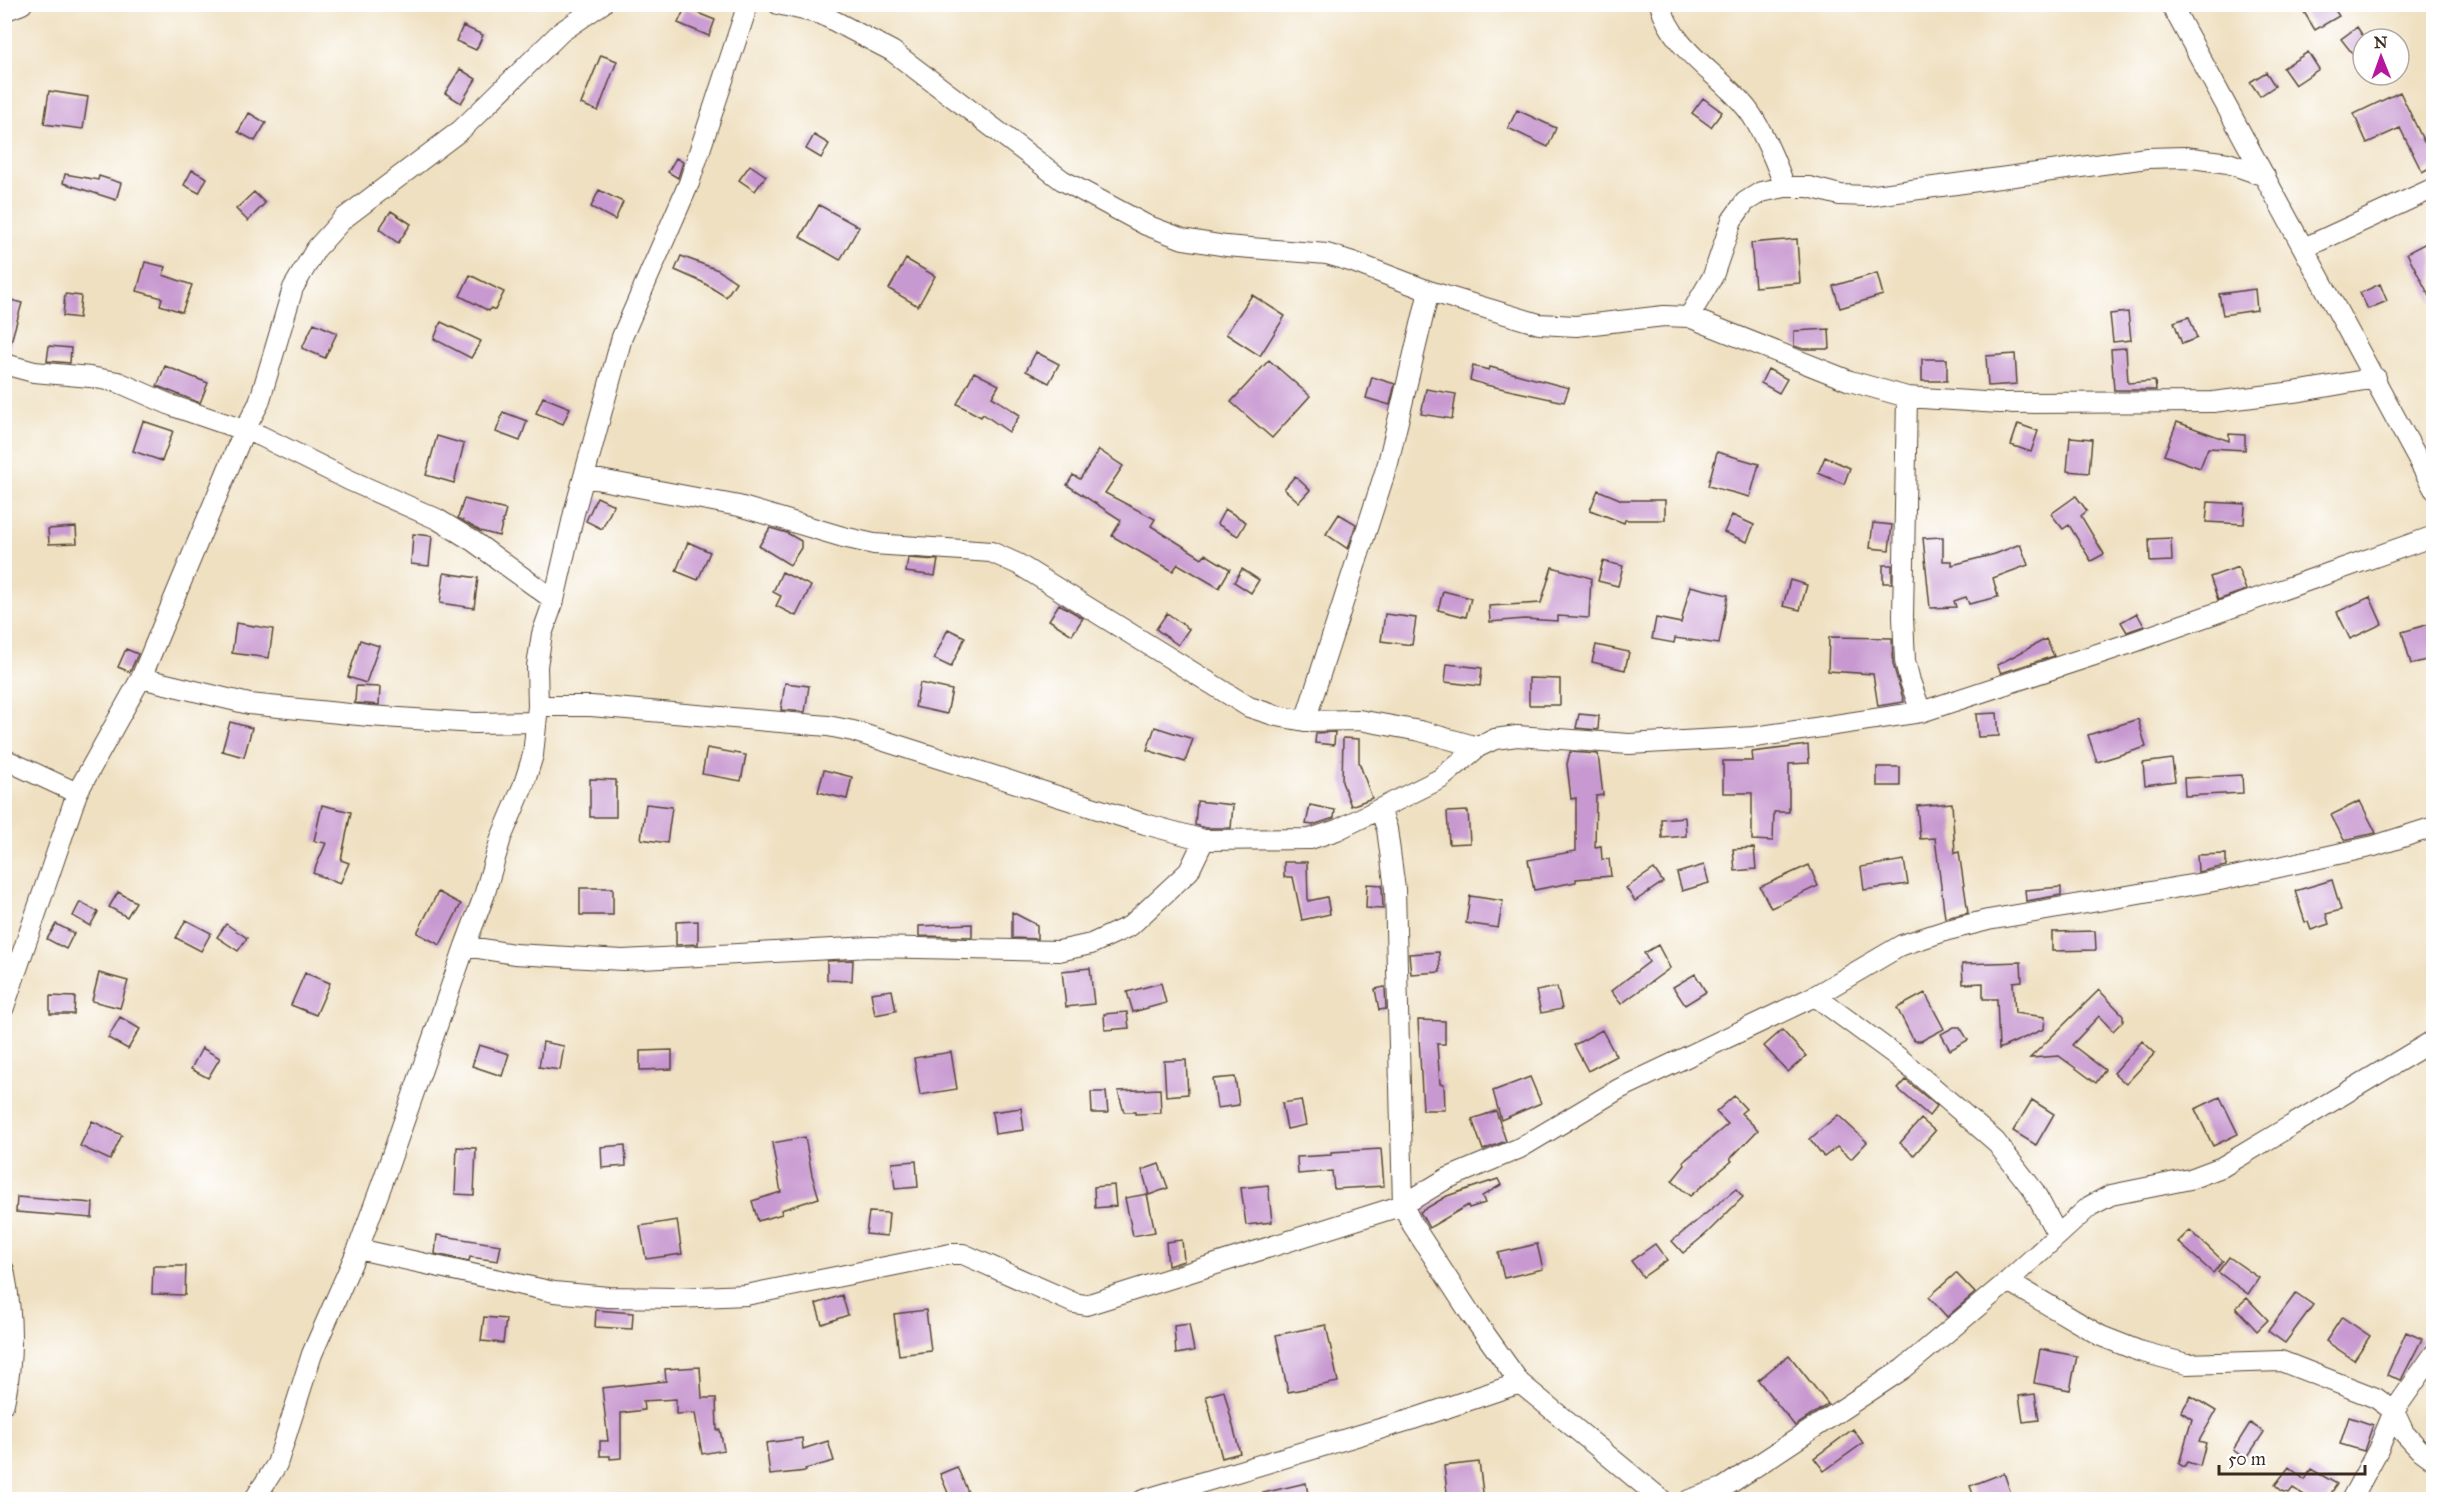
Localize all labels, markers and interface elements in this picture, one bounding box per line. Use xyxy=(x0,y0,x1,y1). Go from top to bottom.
north arrow xyxy=(2351,27,2411,87)
text: N xyxy=(2374,33,2388,52)
scale bar xyxy=(2219,1438,2364,1476)
text: 50 m xyxy=(2228,1448,2266,1470)

